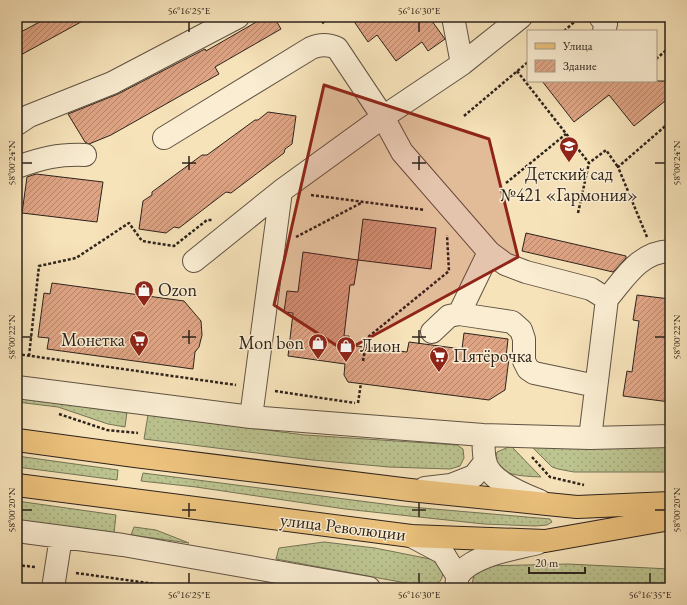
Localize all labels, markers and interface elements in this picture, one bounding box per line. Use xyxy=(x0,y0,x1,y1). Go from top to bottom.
text: 56°16'25"E xyxy=(168,4,211,17)
text: 56°16'30"E xyxy=(398,4,441,17)
legend xyxy=(527,30,657,82)
text: Улица xyxy=(562,38,593,54)
text: Здание xyxy=(563,58,597,74)
school or university icon: Детский сад №421 «Гармония» xyxy=(558,135,580,163)
text: 58°00'24"N xyxy=(5,140,18,185)
text: 58°00'24"N xyxy=(670,140,683,185)
place label: Детский сад №421 «Гармония» xyxy=(500,162,638,206)
place label: Ozon xyxy=(158,278,197,301)
shop icon: Ozon xyxy=(133,279,155,307)
text: 58°00'22"N xyxy=(5,314,18,359)
text: 58°00'22"N xyxy=(670,314,683,359)
place label: Монетка xyxy=(61,328,126,351)
supermarket icon: Монетка xyxy=(128,329,150,357)
place label: Mon bon xyxy=(238,331,304,354)
shop icon: Mon bon xyxy=(307,332,329,360)
place label: Лион xyxy=(360,334,401,357)
shop icon: Лион xyxy=(335,335,357,363)
place label: Пятёрочка xyxy=(453,344,533,367)
supermarket icon: Пятёрочка xyxy=(428,345,450,373)
text: 58°00'20"N xyxy=(5,487,18,532)
text: 58°00'20"N xyxy=(670,487,683,532)
street label: улица Революции xyxy=(279,507,408,546)
scale bar xyxy=(529,549,585,575)
text: 20 m xyxy=(535,555,559,571)
text: 56°16'25"E xyxy=(168,588,211,601)
text: 56°16'30"E xyxy=(398,588,441,601)
text: 56°16'35"E xyxy=(629,588,672,601)

